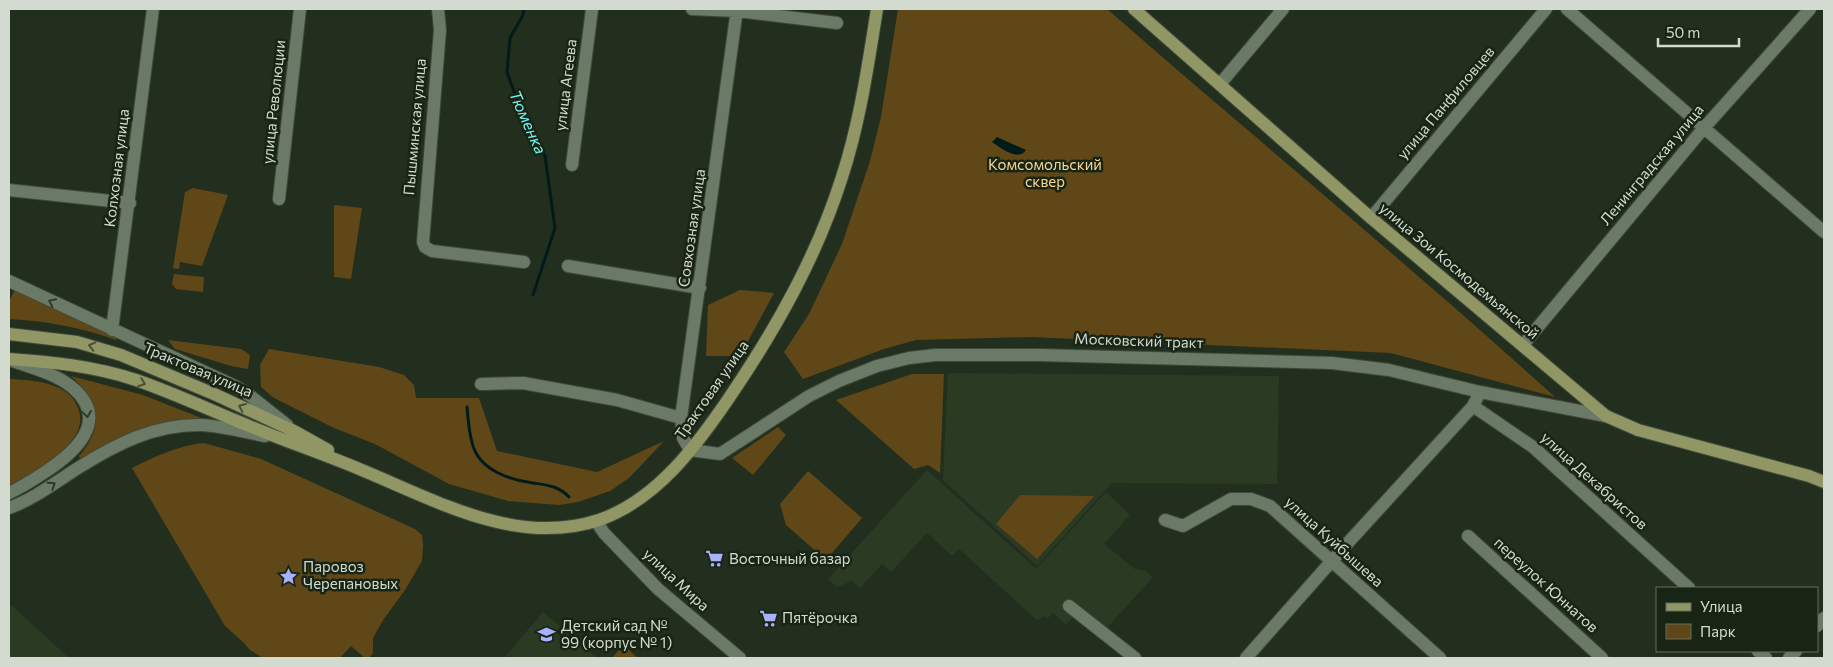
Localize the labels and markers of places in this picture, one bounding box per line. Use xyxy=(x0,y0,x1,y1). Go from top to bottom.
supermarket icon: Восточный базар xyxy=(705,549,725,569)
place label: Восточный базар xyxy=(729,549,851,567)
place label: Паровоз Черепановых xyxy=(303,557,398,592)
place icon: Паровоз Черепановых xyxy=(279,566,299,586)
supermarket icon: Пятёрочка xyxy=(758,608,778,628)
place label: Пятёрочка xyxy=(782,608,857,626)
place label: Детский сад № 99 (корпус № 1) xyxy=(561,616,672,651)
school or university icon: Детский сад № 99 (корпус № 1) xyxy=(537,625,557,645)

